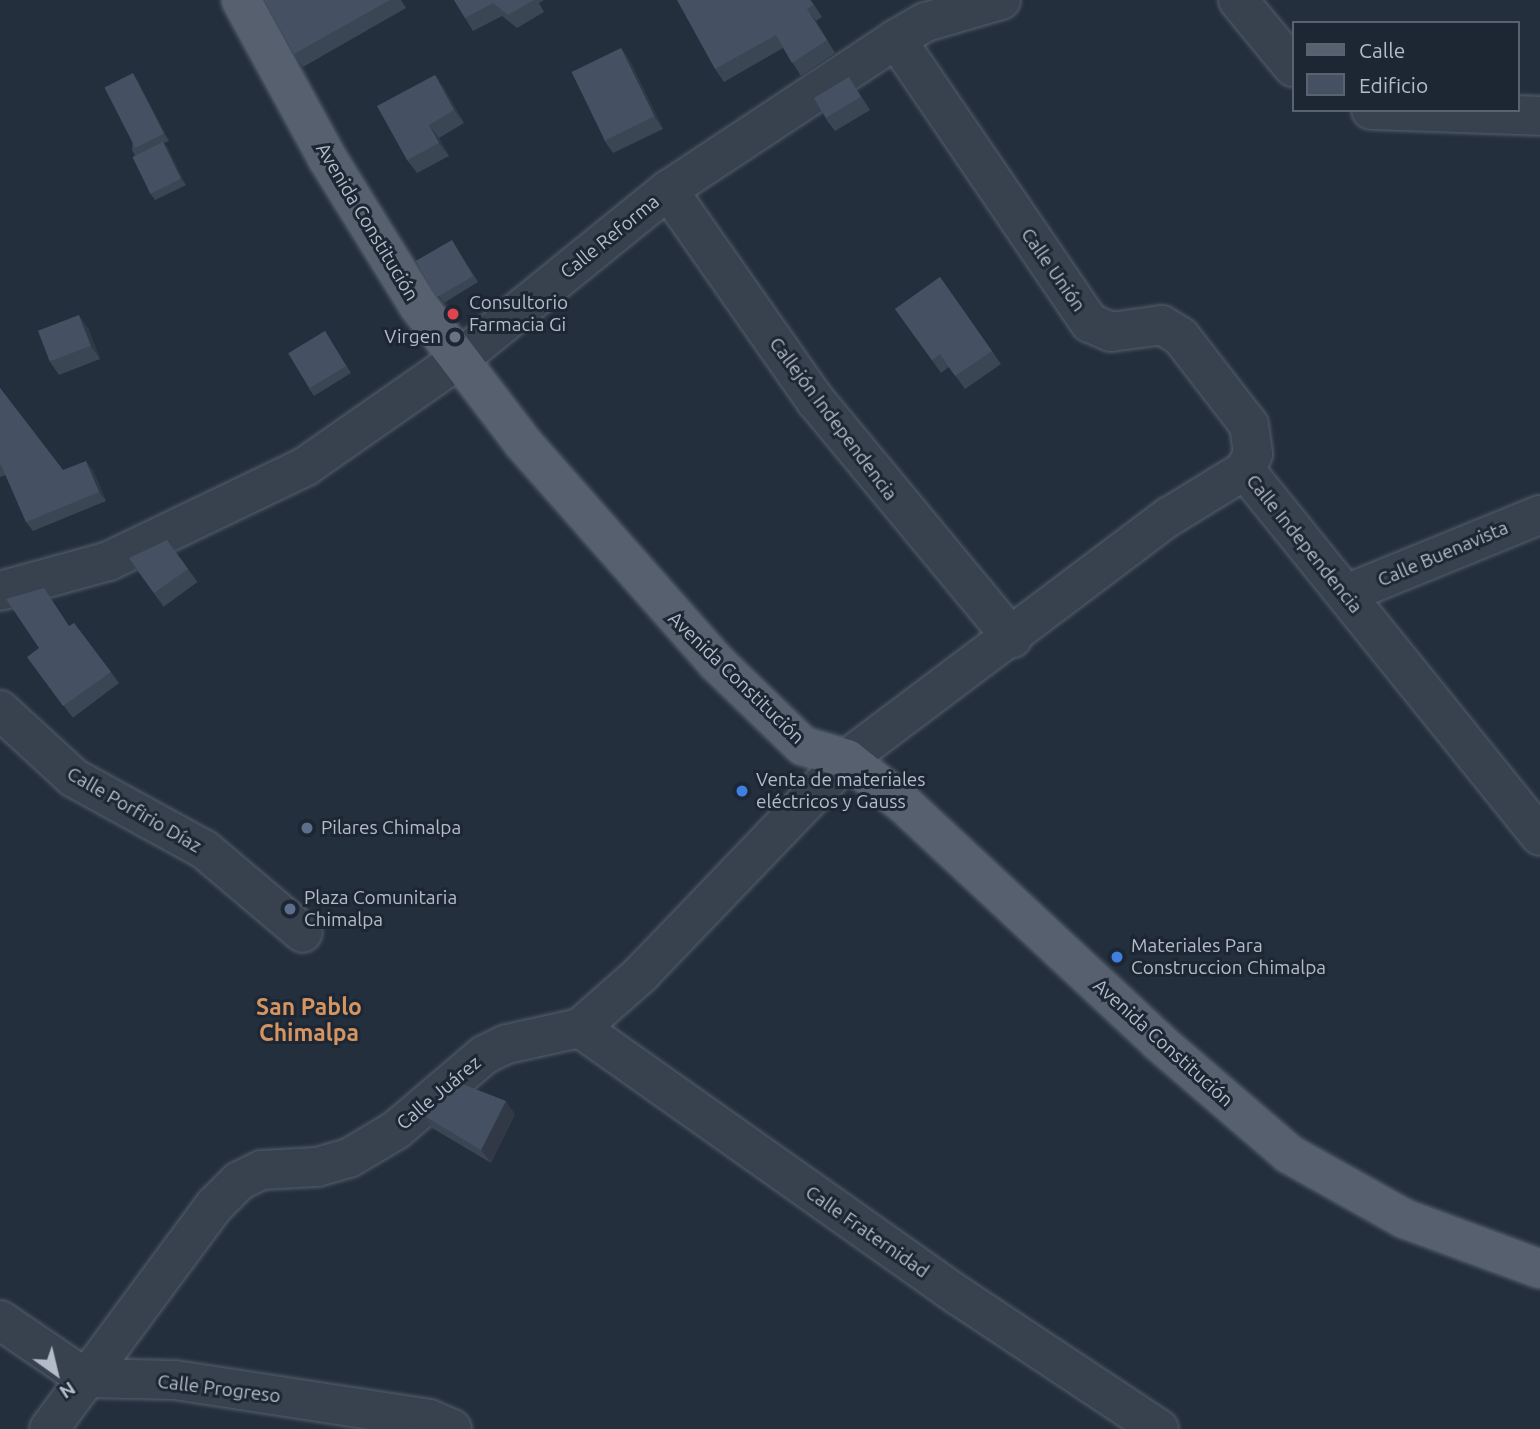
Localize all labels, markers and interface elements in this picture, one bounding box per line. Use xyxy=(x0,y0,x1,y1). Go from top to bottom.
legend xyxy=(1292,21,1519,112)
text: Calle xyxy=(1359,38,1405,62)
text: Edificio xyxy=(1359,73,1428,97)
street label: Avenida Constitución xyxy=(311,139,423,305)
street label: Calle Reforma xyxy=(556,190,664,284)
street label: Calle Unión xyxy=(1016,224,1090,316)
place label: Consultorio Farmacia Gi xyxy=(469,292,568,336)
marker: Consultorio Farmacia Gi xyxy=(443,304,463,324)
place label: Virgen xyxy=(384,326,441,348)
marker: Virgen xyxy=(447,329,463,345)
street label: Callejón Independencia xyxy=(764,333,902,505)
street label: Calle Independencia xyxy=(1241,470,1367,618)
street label: Calle Buenavista xyxy=(1374,516,1512,592)
street label: Avenida Constitución xyxy=(663,607,809,749)
street label: Calle Porfirio Díaz xyxy=(63,762,205,858)
place label: Venta de materiales eléctricos y Gauss xyxy=(756,769,926,813)
marker: Venta de materiales eléctricos y Gauss xyxy=(734,783,750,799)
place label: Pilares Chimalpa xyxy=(321,817,461,839)
marker: Pilares Chimalpa xyxy=(299,820,315,836)
place label: Plaza Comunitaria Chimalpa xyxy=(304,887,457,931)
marker: Plaza Comunitaria Chimalpa xyxy=(282,901,298,917)
place label: Materiales Para Construccion Chimalpa xyxy=(1131,935,1326,979)
marker: Materiales Para Construccion Chimalpa xyxy=(1109,949,1125,965)
street label: Avenida Constitución xyxy=(1088,974,1238,1112)
district label: San Pablo Chimalpa xyxy=(256,993,362,1047)
street label: Calle Juárez xyxy=(392,1051,486,1135)
street label: Calle Fraternidad xyxy=(801,1181,933,1283)
north arrow xyxy=(21,1338,91,1408)
street label: Calle Progreso xyxy=(156,1370,282,1408)
text: N xyxy=(56,1377,80,1403)

